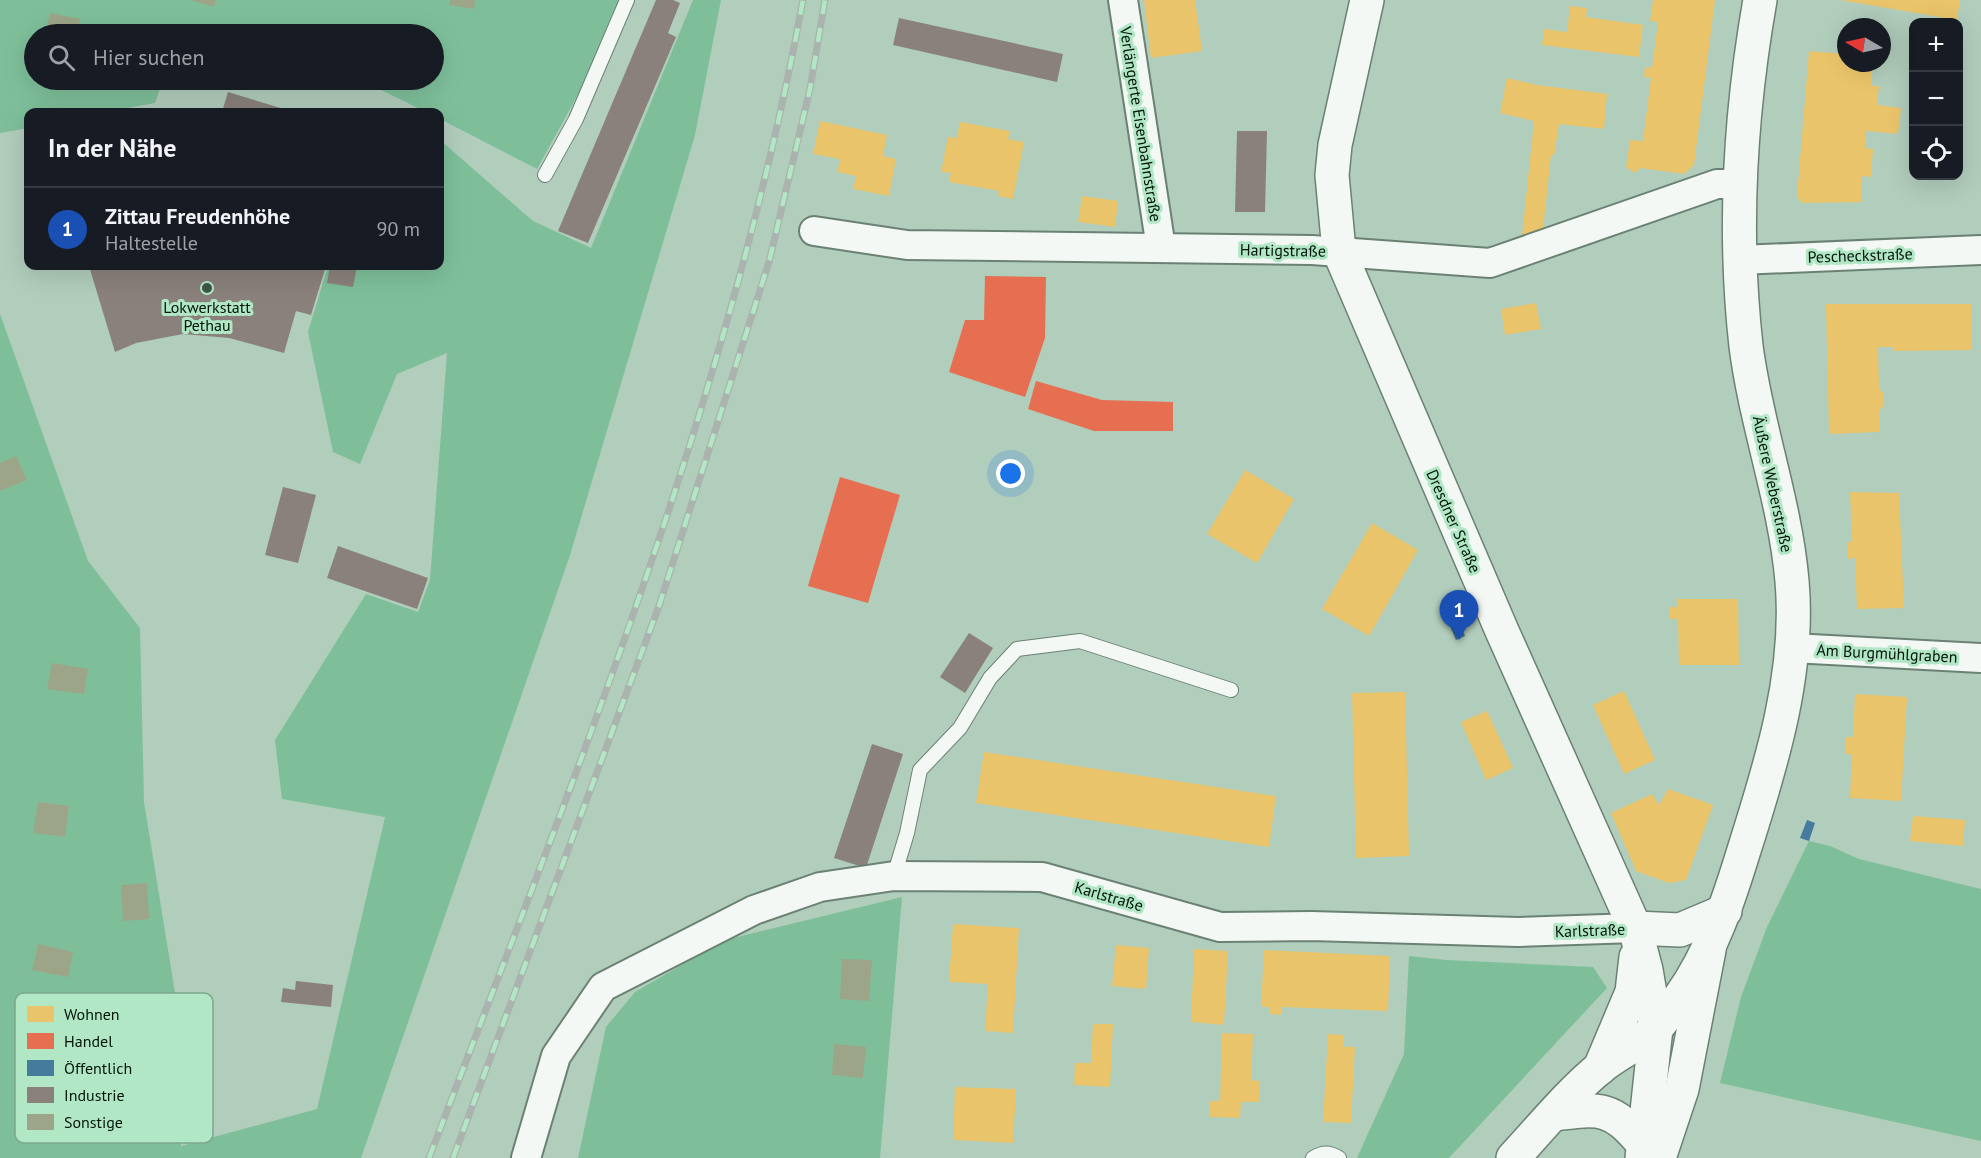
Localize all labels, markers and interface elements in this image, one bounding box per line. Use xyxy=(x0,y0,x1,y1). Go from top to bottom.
north arrow xyxy=(1837,18,1891,72)
map controls xyxy=(1909,18,1963,180)
button: + xyxy=(1909,18,1963,72)
search box xyxy=(24,24,444,90)
street label: Verlängerte Eisenbahnstraße xyxy=(1116,24,1166,223)
icon: search xyxy=(45,41,78,74)
text: Hier suchen xyxy=(93,43,205,71)
button: − xyxy=(1909,72,1963,126)
button: locate xyxy=(1909,126,1963,180)
text: In der Nähe xyxy=(48,131,176,164)
text: Zittau Freudenhöhe xyxy=(105,202,290,230)
text: 1 xyxy=(62,216,73,242)
text: 90 m xyxy=(377,216,420,242)
text: Haltestelle xyxy=(105,230,198,256)
street label: Hartigstraße xyxy=(1240,239,1326,261)
street label: Pescheckstraße xyxy=(1807,243,1913,267)
marker: Lokwerkstatt Pethau xyxy=(200,281,214,295)
place label: Lokwerkstatt Pethau xyxy=(163,297,251,335)
street label: Äußere Weberstraße xyxy=(1749,414,1797,554)
your location xyxy=(996,459,1025,488)
street label: Dresdner Straße xyxy=(1422,466,1486,576)
pin: 1 xyxy=(1440,590,1478,640)
street label: Am Burgmühlgraben xyxy=(1816,639,1958,667)
street label: Karlstraße xyxy=(1072,877,1146,915)
street label: Karlstraße xyxy=(1554,919,1626,941)
legend xyxy=(15,993,213,1143)
text: Wohnen xyxy=(64,1004,120,1024)
text: Handel xyxy=(64,1031,113,1051)
text: Öffentlich xyxy=(64,1058,132,1078)
text: Industrie xyxy=(64,1085,125,1105)
text: Sonstige xyxy=(64,1112,123,1132)

